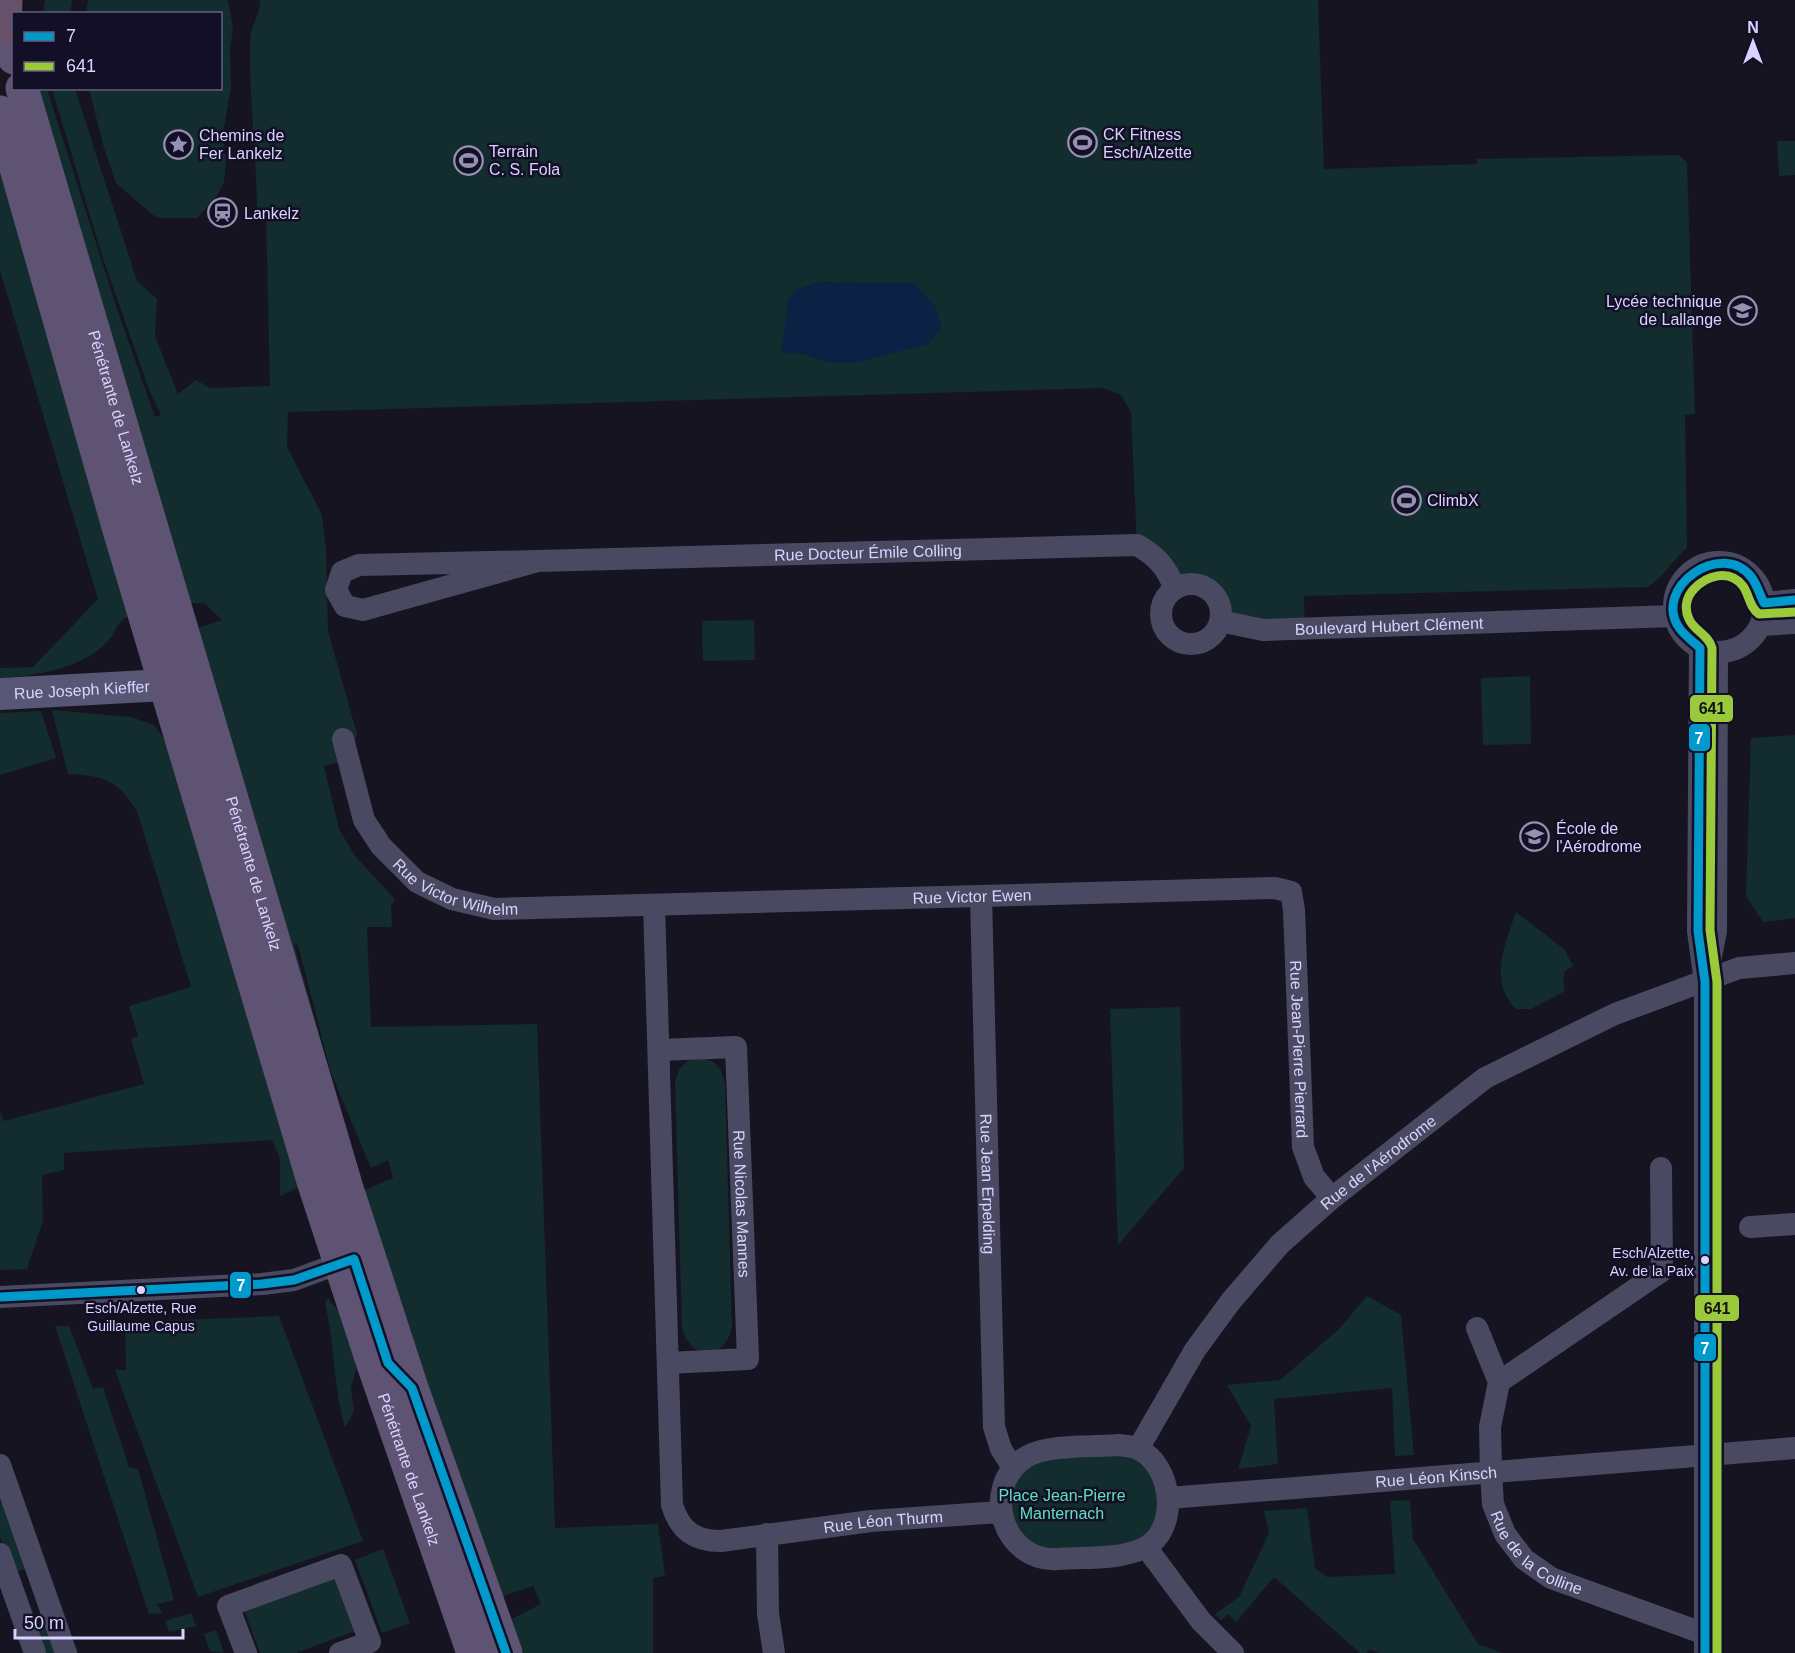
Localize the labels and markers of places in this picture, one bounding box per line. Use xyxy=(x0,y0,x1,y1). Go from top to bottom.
place label: CK Fitness Esch/Alzette xyxy=(1103,126,1192,161)
place label: Chemins de Fer Lankelz xyxy=(199,127,284,162)
sports icon: CK Fitness Esch/Alzette xyxy=(1066,127,1098,159)
place icon: Chemins de Fer Lankelz xyxy=(162,128,194,160)
place label: Terrain C. S. Fola xyxy=(489,143,560,178)
sports icon: Terrain C. S. Fola xyxy=(452,144,484,176)
station icon: Lankelz xyxy=(207,197,239,229)
place label: Lankelz xyxy=(244,205,299,222)
place label: Lycée technique de Lallange xyxy=(1606,293,1722,328)
school or university icon: Lycée technique de Lallange xyxy=(1727,294,1759,326)
sports icon: ClimbX xyxy=(1390,484,1422,516)
place label: ClimbX xyxy=(1427,492,1479,509)
place label: École de l'Aérodrome xyxy=(1556,819,1642,855)
school or university icon: École de l'Aérodrome xyxy=(1519,821,1551,853)
place label: Esch/Alzette, Av. de la Paix xyxy=(1610,1245,1694,1279)
marker: Esch/Alzette, Av. de la Paix xyxy=(1699,1254,1711,1266)
marker: Esch/Alzette, Rue Guillaume Capus xyxy=(135,1284,147,1296)
place label: Esch/Alzette, Rue Guillaume Capus xyxy=(85,1300,197,1334)

